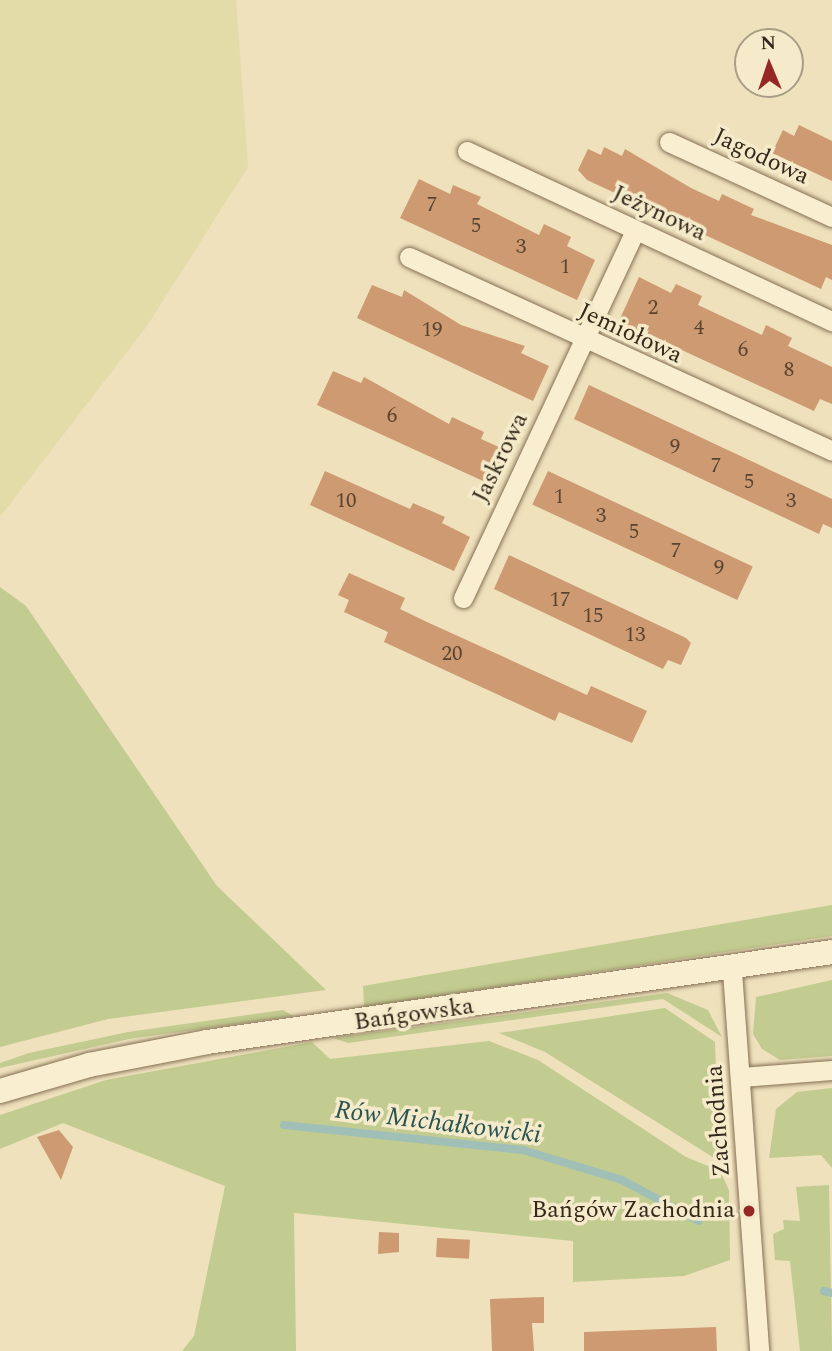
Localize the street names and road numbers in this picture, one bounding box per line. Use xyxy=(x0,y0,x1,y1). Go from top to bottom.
street label: Jagodowa xyxy=(709,122,813,192)
street label: Jeżynowa xyxy=(607,180,711,248)
street label: Jemiołowa xyxy=(573,297,687,371)
street label: Jaskrowa xyxy=(467,408,535,508)
street label: Bańgowska xyxy=(352,992,476,1038)
street label: Zachodnia xyxy=(701,1064,737,1178)

